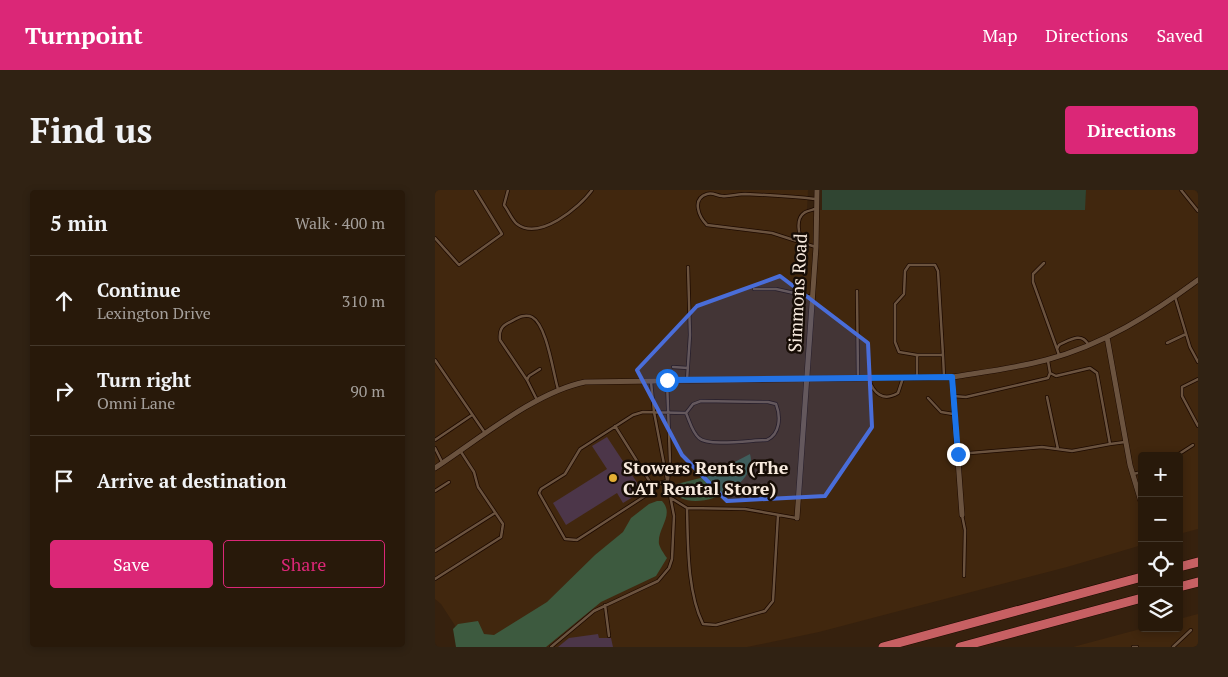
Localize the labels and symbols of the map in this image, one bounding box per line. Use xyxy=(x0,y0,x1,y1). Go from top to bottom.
street label: Simmons Road xyxy=(782,233,812,353)
route start xyxy=(656,369,679,392)
route end xyxy=(947,443,970,466)
place label: Stowers Rents (The CAT Rental Store) xyxy=(623,455,789,500)
marker: Stowers Rents (The CAT Rental Store) xyxy=(607,472,619,484)

